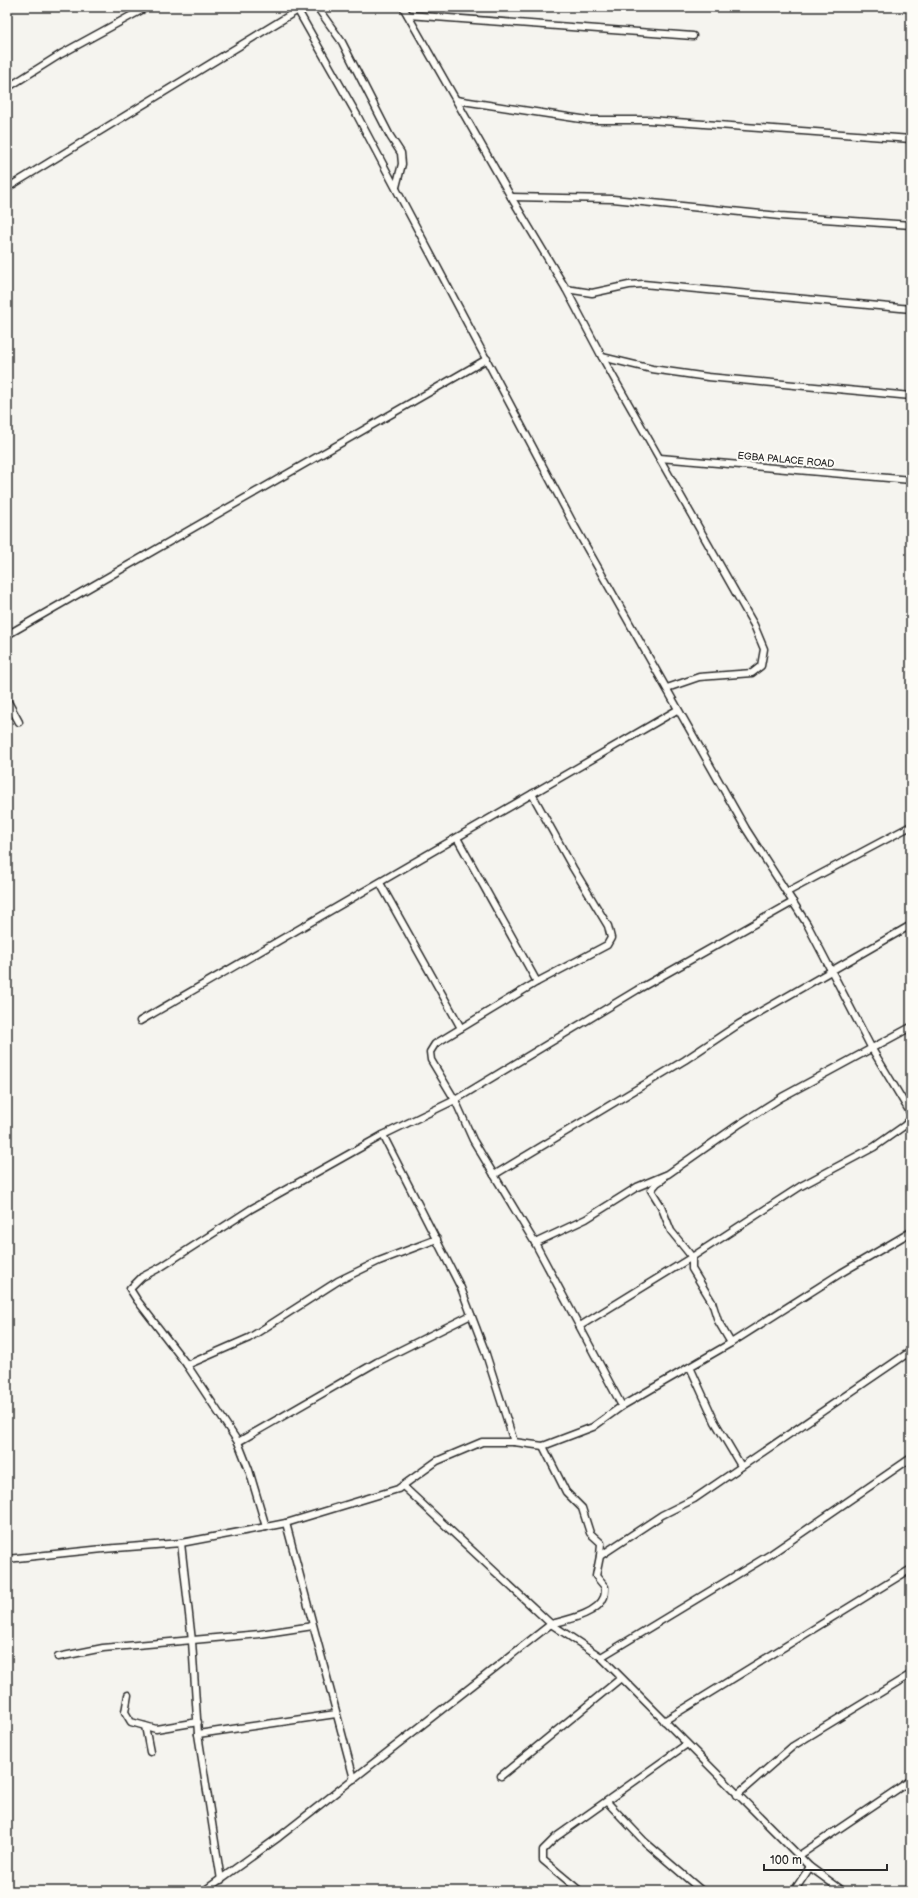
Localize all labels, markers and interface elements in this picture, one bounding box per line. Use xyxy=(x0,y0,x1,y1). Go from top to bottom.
street label: EGBA PALACE ROAD xyxy=(737,450,835,470)
scale bar xyxy=(764,1846,887,1872)
text: 100 m xyxy=(770,1853,802,1868)

